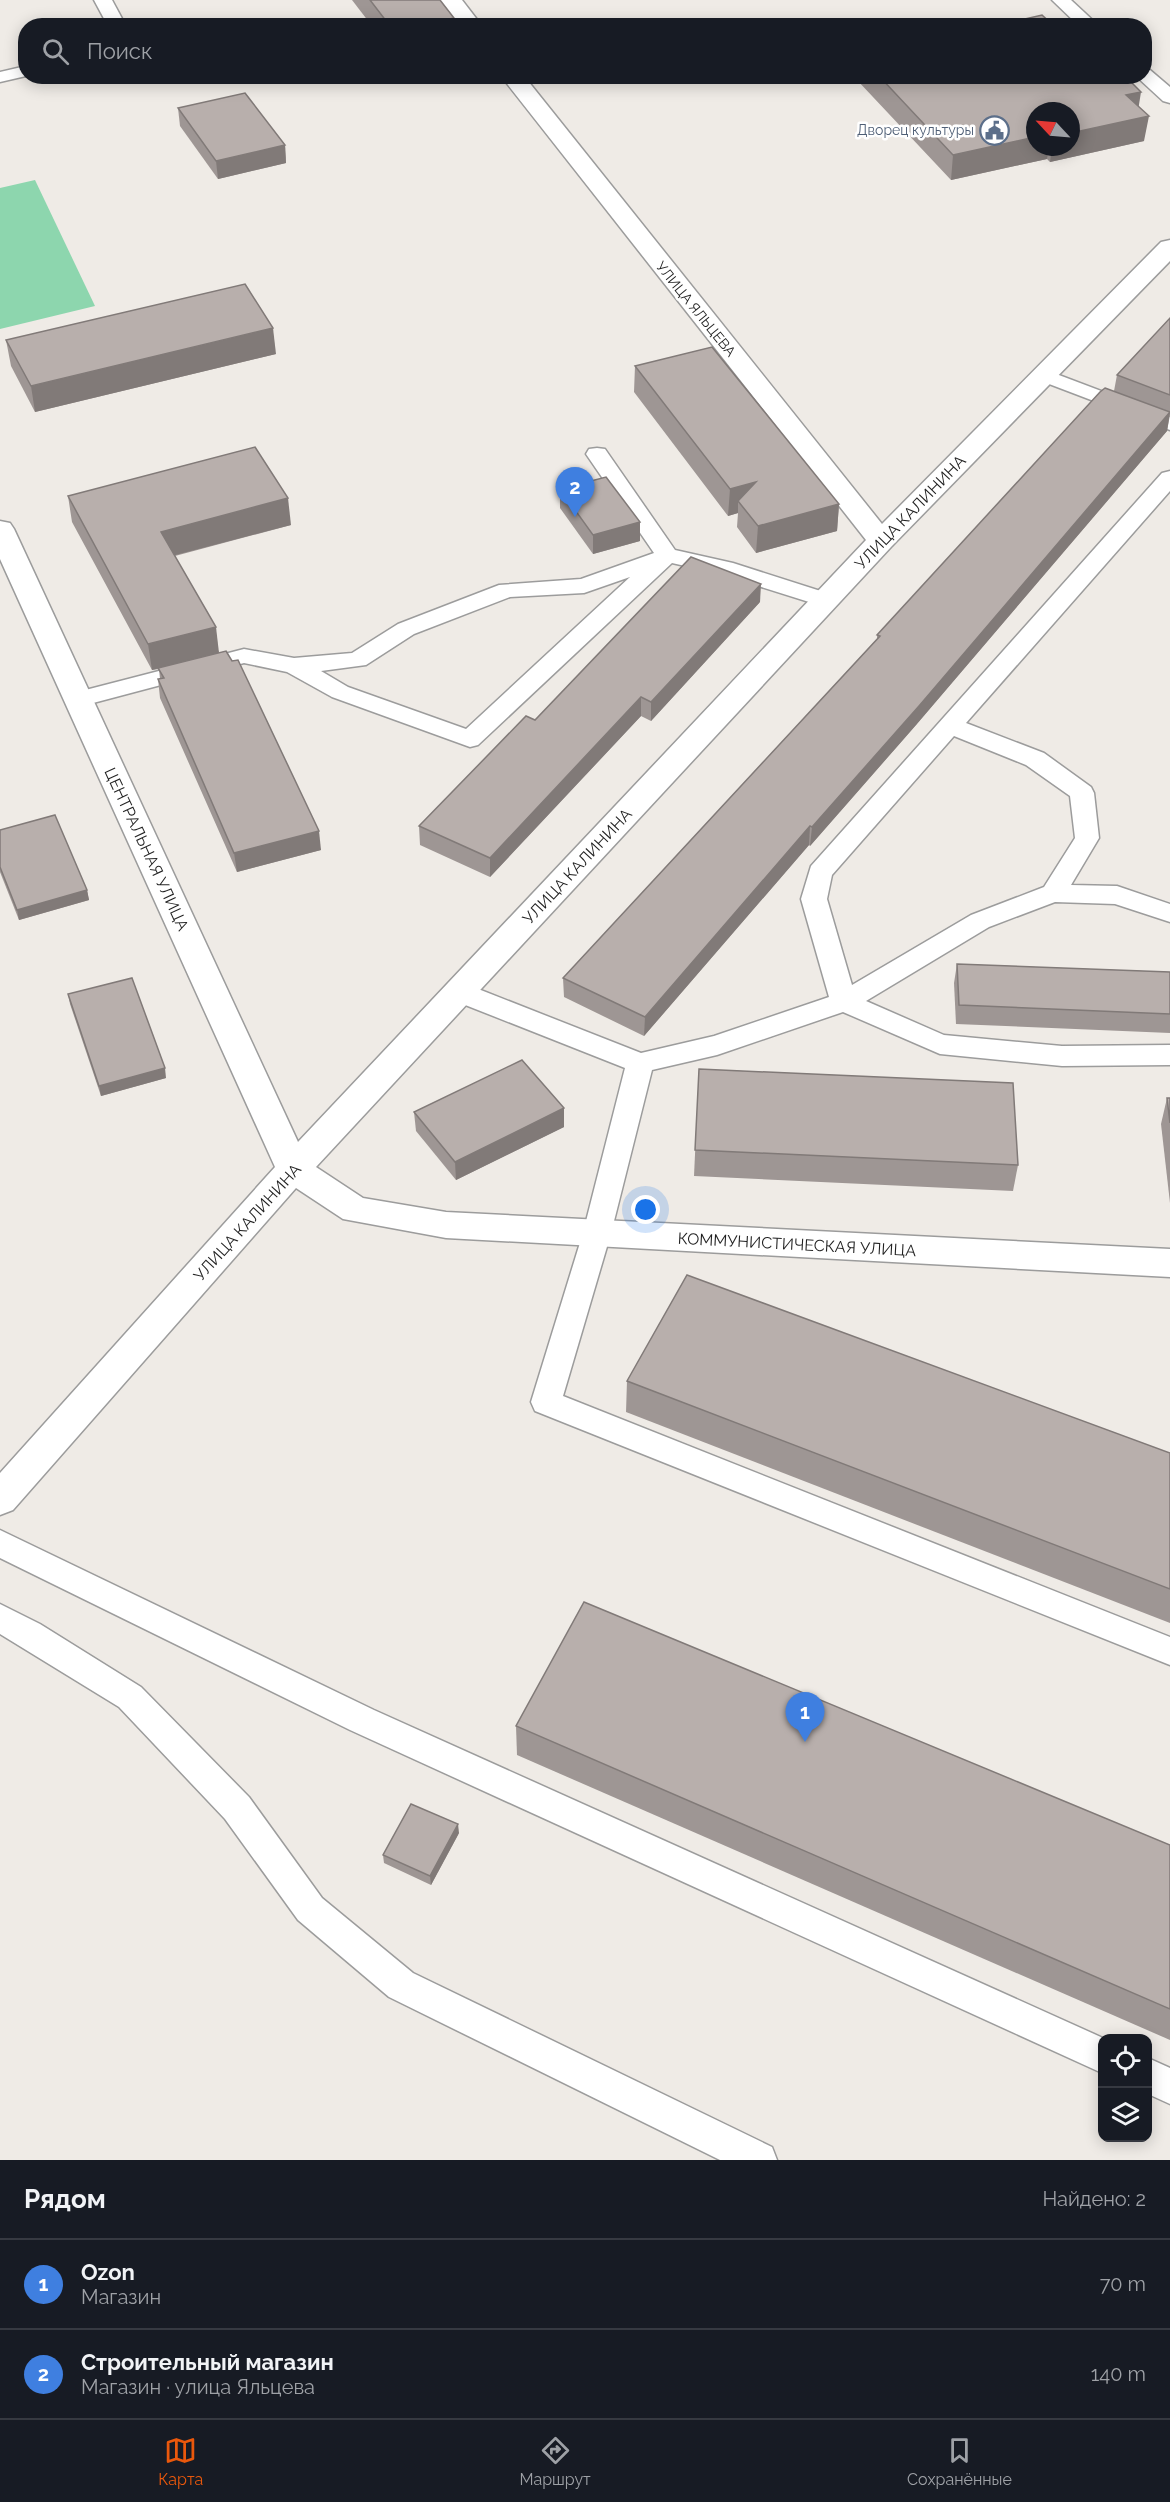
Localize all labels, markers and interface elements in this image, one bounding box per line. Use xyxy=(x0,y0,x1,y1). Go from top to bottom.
search box xyxy=(18,18,1152,84)
icon: search xyxy=(39,35,72,68)
text: Поиск xyxy=(87,38,152,64)
north arrow xyxy=(1026,102,1080,156)
public building icon: Дворец культуры xyxy=(979,114,1011,146)
place label: Дворец культуры xyxy=(857,122,974,138)
street label: УЛИЦА ЯЛЬЦЕВА xyxy=(653,258,739,360)
street label: УЛИЦА КАЛИНИНА xyxy=(851,451,970,573)
pin: 2 xyxy=(556,468,594,517)
street label: ЦЕНТРАЛЬНАЯ УЛИЦА xyxy=(100,765,193,934)
street label: УЛИЦА КАЛИНИНА xyxy=(519,804,636,928)
street label: УЛИЦА КАЛИНИНА xyxy=(190,1160,305,1285)
your location xyxy=(631,1195,660,1224)
street label: КОММУНИСТИЧЕСКАЯ УЛИЦА xyxy=(677,1229,917,1260)
pin: 1 xyxy=(786,1692,824,1742)
map controls xyxy=(1098,2034,1152,2142)
button: locate xyxy=(1098,2034,1152,2088)
button: layers xyxy=(1098,2088,1152,2142)
text: Рядом xyxy=(24,2184,106,2214)
text: Найдено: 2 xyxy=(1042,2187,1146,2211)
text: Ozon xyxy=(81,2259,135,2285)
text: 1 xyxy=(39,2272,48,2296)
text: 70 m xyxy=(1100,2272,1146,2296)
text: Магазин xyxy=(81,2285,161,2309)
text: Строительный магазин xyxy=(81,2349,334,2375)
text: 2 xyxy=(38,2362,49,2386)
text: 140 m xyxy=(1091,2362,1146,2386)
text: Магазин · улица Яльцева xyxy=(81,2375,315,2399)
tab: Карта xyxy=(158,2434,203,2489)
tab: Маршрут xyxy=(520,2434,591,2489)
tab: Сохранённые xyxy=(907,2434,1012,2489)

